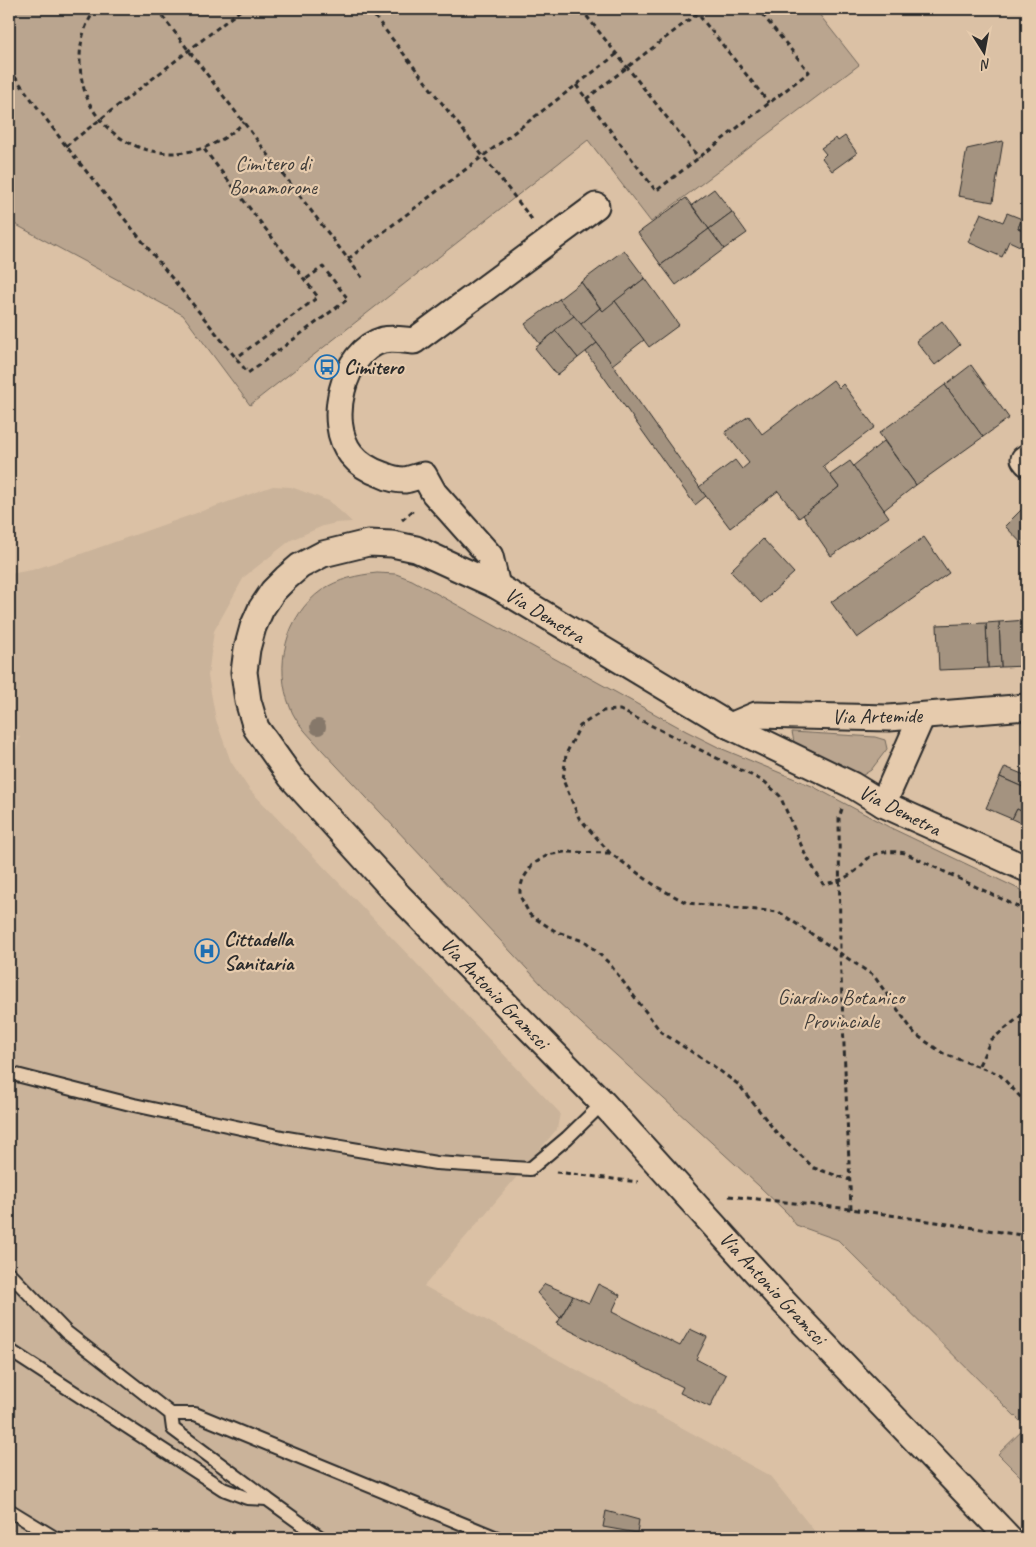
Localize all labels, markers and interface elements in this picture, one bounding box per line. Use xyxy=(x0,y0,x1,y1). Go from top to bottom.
north arrow xyxy=(958,28,1008,78)
text: N xyxy=(978,55,992,74)
park label: Cimitero di Bonamorone xyxy=(229,150,318,200)
bus stop icon: Cimitero xyxy=(314,354,340,380)
place label: Cimitero xyxy=(344,354,405,380)
street label: Via Demetra xyxy=(501,581,591,650)
street label: Via Artemide xyxy=(832,702,923,730)
street label: Via Demetra xyxy=(855,778,947,842)
place label: Cittadella Sanitaria xyxy=(224,926,295,976)
street label: Via Antonio Gramsci xyxy=(435,932,557,1057)
hospital icon: Cittadella Sanitaria xyxy=(194,938,220,964)
park label: Giardino Botanico Provinciale xyxy=(778,984,907,1034)
street label: Via Antonio Gramsci xyxy=(714,1226,834,1352)

